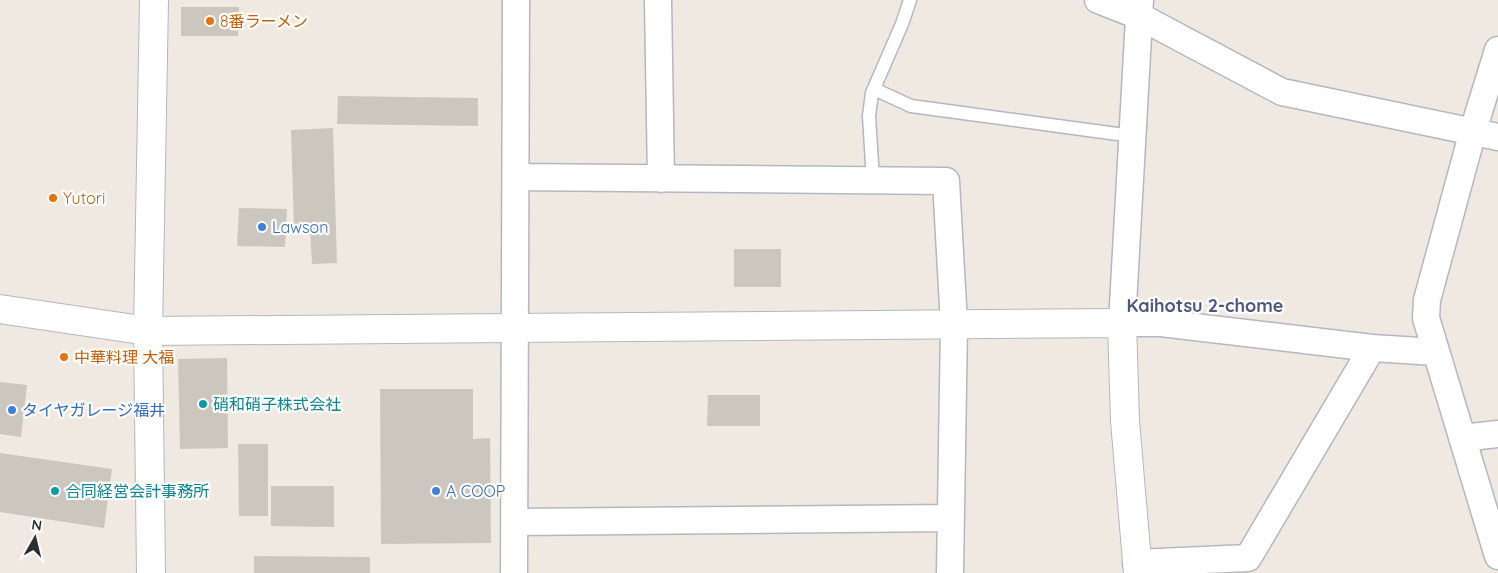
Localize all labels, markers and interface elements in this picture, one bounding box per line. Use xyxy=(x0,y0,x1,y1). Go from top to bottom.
place label: 8番ラーメン xyxy=(220,11,308,31)
marker: 8番ラーメン xyxy=(204,15,216,27)
place label: Yutori xyxy=(63,188,105,208)
marker: Yutori xyxy=(47,192,59,204)
place label: Lawson xyxy=(272,217,328,237)
marker: Lawson xyxy=(256,221,268,233)
district label: Kaihotsu 2-chome xyxy=(1127,294,1283,317)
place label: 中華料理 大福 xyxy=(74,347,174,367)
marker: 中華料理 大福 xyxy=(58,351,70,363)
place label: 硝和硝子株式会社 xyxy=(213,394,341,414)
marker: 硝和硝子株式会社 xyxy=(197,398,209,410)
place label: タイヤガレージ福井 xyxy=(22,400,165,420)
marker: タイヤガレージ福井 xyxy=(6,404,18,416)
place label: 合同経営会計事務所 xyxy=(65,481,209,501)
place label: A COOP xyxy=(446,481,505,501)
marker: 合同経営会計事務所 xyxy=(49,485,61,497)
marker: A COOP xyxy=(430,485,442,497)
north arrow xyxy=(10,513,60,563)
text: N xyxy=(30,515,43,535)

